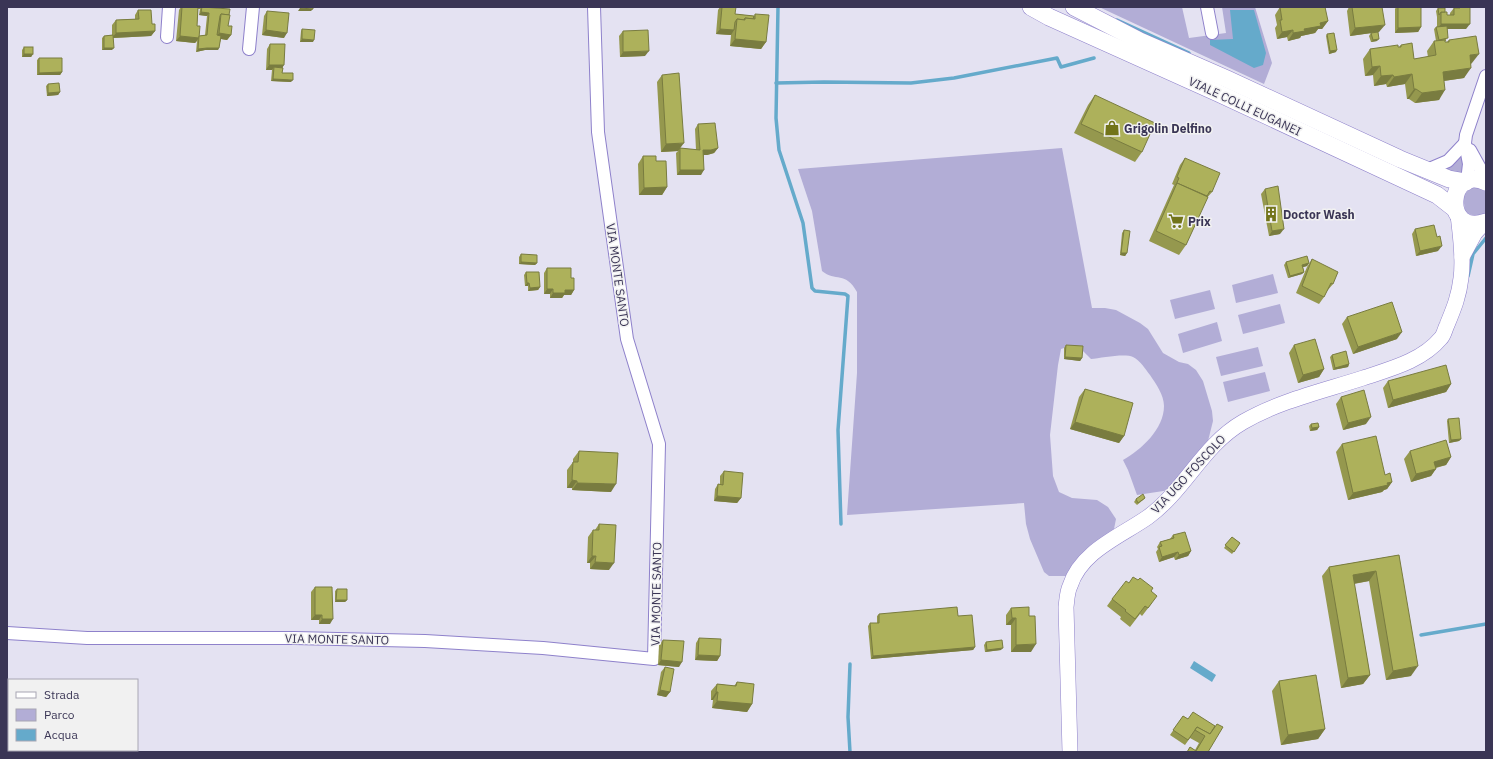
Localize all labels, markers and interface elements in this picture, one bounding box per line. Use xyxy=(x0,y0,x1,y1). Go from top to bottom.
street label: VIALE COLLI EUGANEI xyxy=(1186,73,1304,139)
shop icon: Grigolin Delfino xyxy=(1103,119,1121,137)
place label: Grigolin Delfino xyxy=(1124,121,1212,136)
building icon: Doctor Wash xyxy=(1262,205,1280,223)
place label: Doctor Wash xyxy=(1283,207,1355,222)
supermarket icon: Prix xyxy=(1167,212,1185,230)
place label: Prix xyxy=(1188,214,1211,229)
street label: VIA MONTE SANTO xyxy=(603,222,633,328)
street label: VIA UGO FOSCOLO xyxy=(1148,431,1228,517)
street label: VIA MONTE SANTO xyxy=(648,542,664,646)
street label: VIA MONTE SANTO xyxy=(285,631,389,647)
legend xyxy=(8,679,138,751)
text: Strada xyxy=(44,687,80,702)
text: Parco xyxy=(44,707,75,722)
text: Acqua xyxy=(44,727,78,742)

